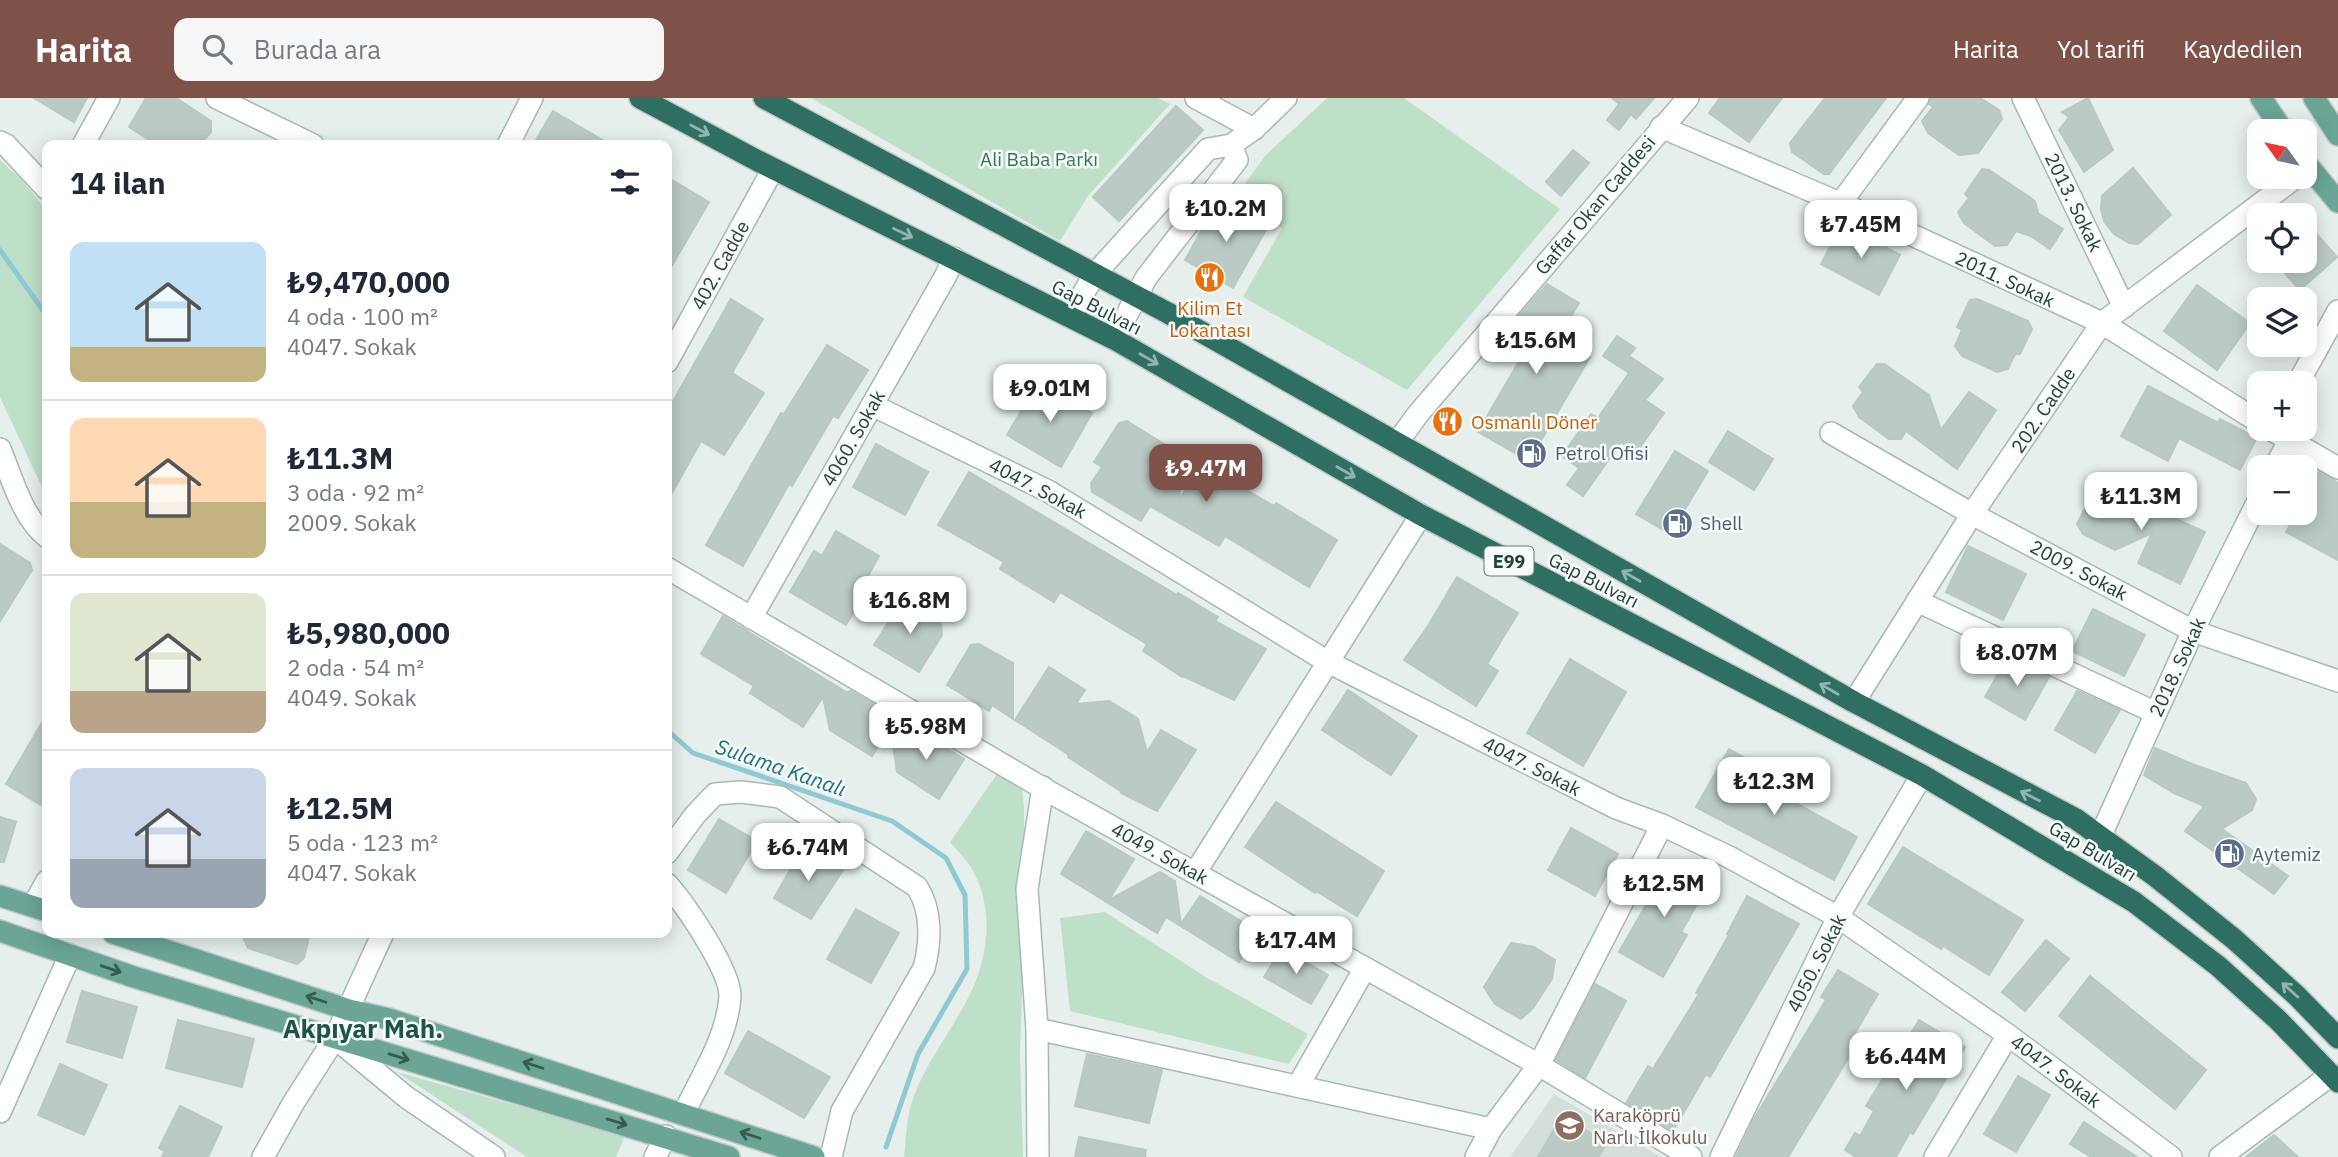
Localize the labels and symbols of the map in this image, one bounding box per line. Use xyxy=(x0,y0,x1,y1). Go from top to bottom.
north arrow xyxy=(2247,119,2317,189)
one-way arrow xyxy=(689,124,710,137)
street label: Gaffar Okan Caddesi xyxy=(1530,130,1660,280)
park label: Ali Baba Parkı xyxy=(980,147,1098,171)
street label: 2013. Sokak xyxy=(2040,149,2108,255)
pin: ₺10.2M xyxy=(1169,184,1283,244)
pin: ₺7.45M xyxy=(1804,200,1918,260)
street label: 402. Cadde xyxy=(686,216,754,314)
one-way arrow xyxy=(892,226,913,240)
street label: 2011. Sokak xyxy=(1951,246,2059,312)
restaurant icon: Kilim Et Lokantası xyxy=(1193,260,1227,294)
street label: Gap Bulvarı xyxy=(1048,274,1146,340)
place label: Kilim Et Lokantası xyxy=(1169,296,1251,342)
pin: ₺15.6M xyxy=(1479,316,1593,376)
one-way arrow xyxy=(1138,353,1159,366)
street label: 202. Cadde xyxy=(2006,363,2080,457)
pin: ₺9.01M xyxy=(993,364,1107,424)
street label: 4060. Sokak xyxy=(816,386,890,490)
restaurant icon: Osmanlı Döner xyxy=(1431,405,1465,439)
place label: Osmanlı Döner xyxy=(1471,410,1597,434)
fuel station icon: Petrol Ofisi xyxy=(1515,436,1549,470)
place label: Petrol Ofisi xyxy=(1555,441,1649,465)
pin: ₺9.47M xyxy=(1149,444,1263,504)
street label: 4047. Sokak xyxy=(985,452,1091,524)
one-way arrow xyxy=(1336,465,1356,479)
pin: ₺11.3M xyxy=(2084,472,2198,532)
fuel station icon: Shell xyxy=(1660,506,1694,540)
place label: Shell xyxy=(1700,511,1743,535)
street label: 2009. Sokak xyxy=(2026,534,2132,606)
road number: E99 xyxy=(1484,546,1534,575)
street label: Gap Bulvarı xyxy=(1545,547,1643,613)
one-way arrow xyxy=(1622,569,1642,583)
pin: ₺16.8M xyxy=(853,576,967,636)
street label: 2018. Sokak xyxy=(2144,613,2210,721)
pin: ₺8.07M xyxy=(1960,628,2074,688)
one-way arrow xyxy=(1820,681,1840,695)
pin: ₺5.98M xyxy=(869,702,983,762)
street label: 4047. Sokak xyxy=(1479,731,1585,801)
water label: Sulama Kanalı xyxy=(712,732,850,802)
pin: ₺12.3M xyxy=(1717,758,1831,817)
one-way arrow xyxy=(2020,788,2041,802)
street label: Gap Bulvarı xyxy=(2045,815,2141,887)
street label: 4049. Sokak xyxy=(1107,817,1213,889)
pin: ₺6.74M xyxy=(751,824,865,883)
fuel station icon: Aytemiz xyxy=(2212,837,2246,871)
place label: Aytemiz xyxy=(2252,842,2321,866)
pin: ₺12.5M xyxy=(1607,860,1721,919)
street label: 4050. Sokak xyxy=(1781,910,1851,1016)
pin: ₺17.4M xyxy=(1239,916,1353,976)
one-way arrow xyxy=(99,964,121,976)
one-way arrow xyxy=(2282,981,2299,998)
one-way arrow xyxy=(305,992,327,1005)
district label: Akpıyar Mah. xyxy=(283,1011,443,1045)
street label: 4047. Sokak xyxy=(2006,1029,2106,1113)
pin: ₺6.44M xyxy=(1849,1032,1963,1092)
one-way arrow xyxy=(387,1051,409,1064)
one-way arrow xyxy=(523,1058,545,1070)
place label: Karaköprü Narlı İlkokulu xyxy=(1593,1103,1708,1149)
school or university icon: Karaköprü Narlı İlkokulu xyxy=(1553,1109,1587,1143)
one-way arrow xyxy=(606,1116,628,1129)
one-way arrow xyxy=(739,1128,761,1141)

